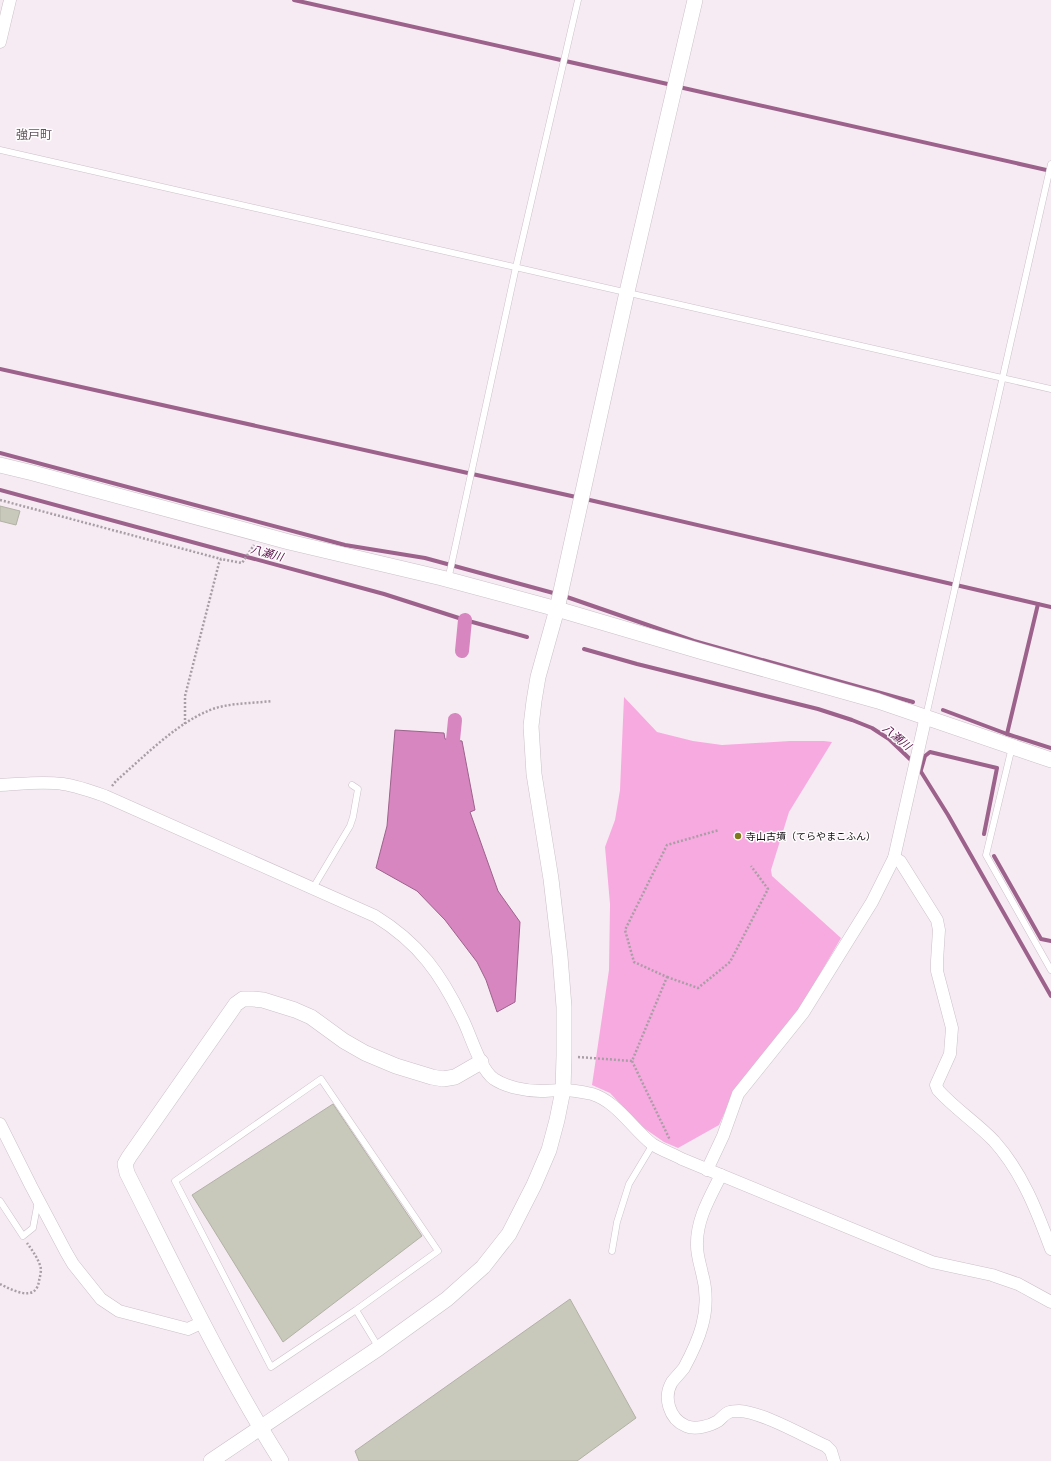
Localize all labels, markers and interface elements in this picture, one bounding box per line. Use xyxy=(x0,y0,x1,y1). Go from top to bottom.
district label: 強戸町 xyxy=(16,127,52,142)
water label: 八瀬川 xyxy=(249,542,286,564)
water label: 八瀬川 xyxy=(880,721,915,754)
place label: 寺山古墳（てらやまこふん） xyxy=(746,830,876,843)
marker: 寺山古墳（てらやまこふん） xyxy=(733,831,743,841)

